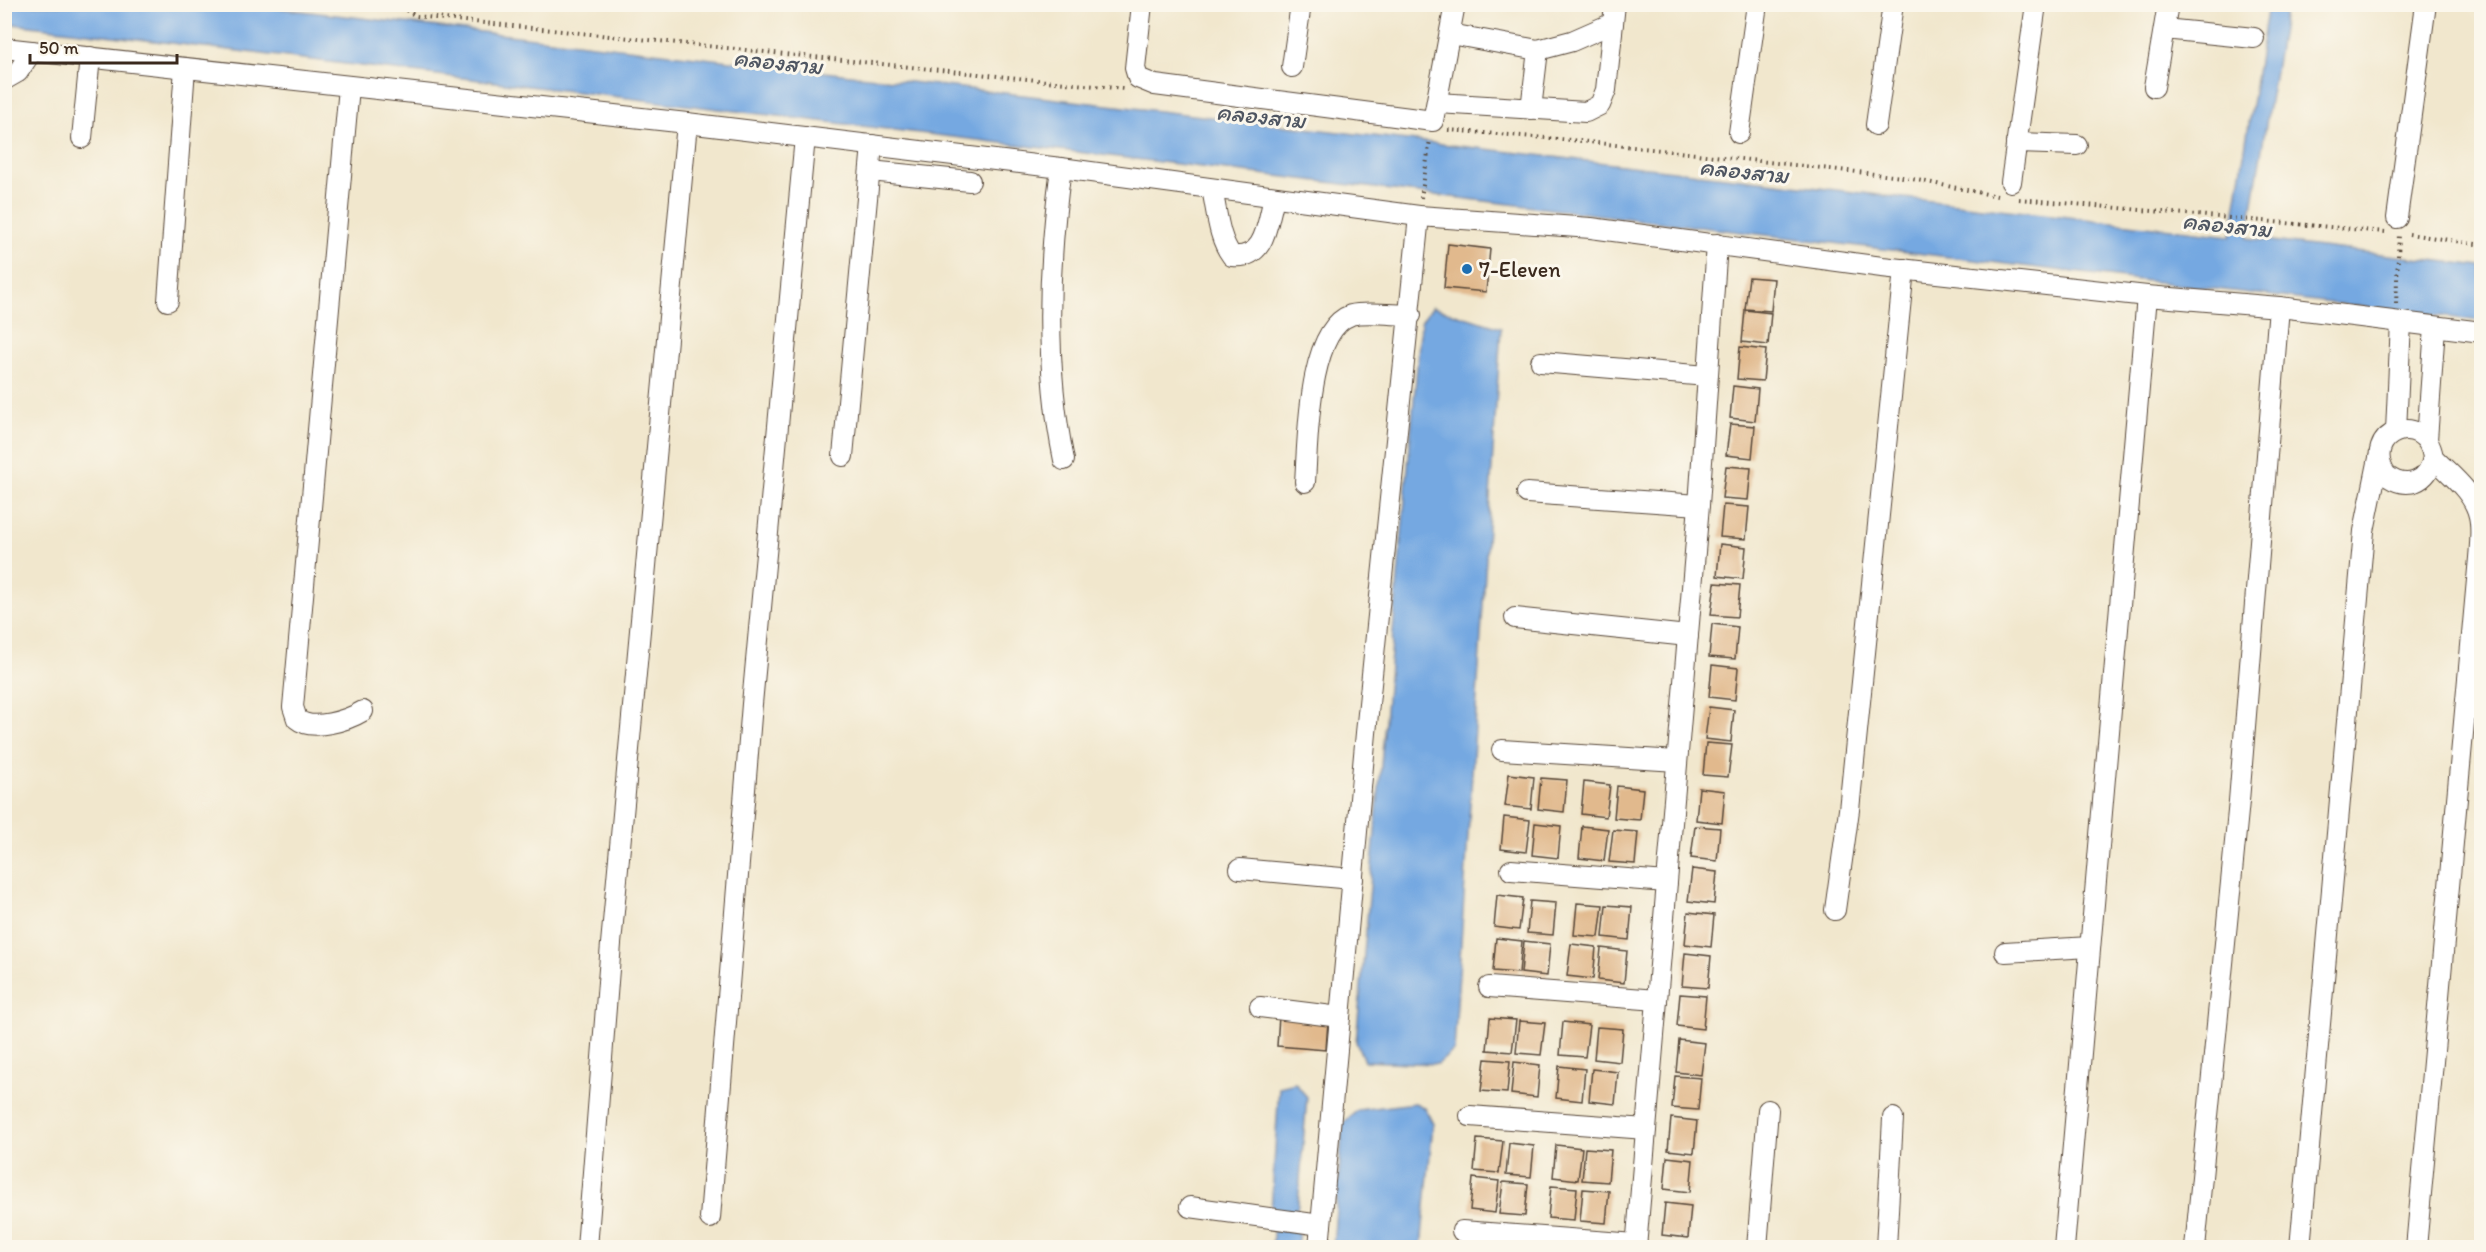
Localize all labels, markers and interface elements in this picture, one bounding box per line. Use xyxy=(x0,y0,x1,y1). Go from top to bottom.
scale bar xyxy=(30,27,177,65)
text: 50 m xyxy=(39,37,79,59)
water label: คลองสาม xyxy=(732,42,825,81)
water label: คลองสาม xyxy=(1215,96,1308,135)
water label: คลองสาม xyxy=(1698,151,1791,190)
water label: คลองสาม xyxy=(2181,205,2274,244)
place label: 7-Eleven xyxy=(1479,256,1561,283)
marker: 7-Eleven xyxy=(1460,262,1474,276)

